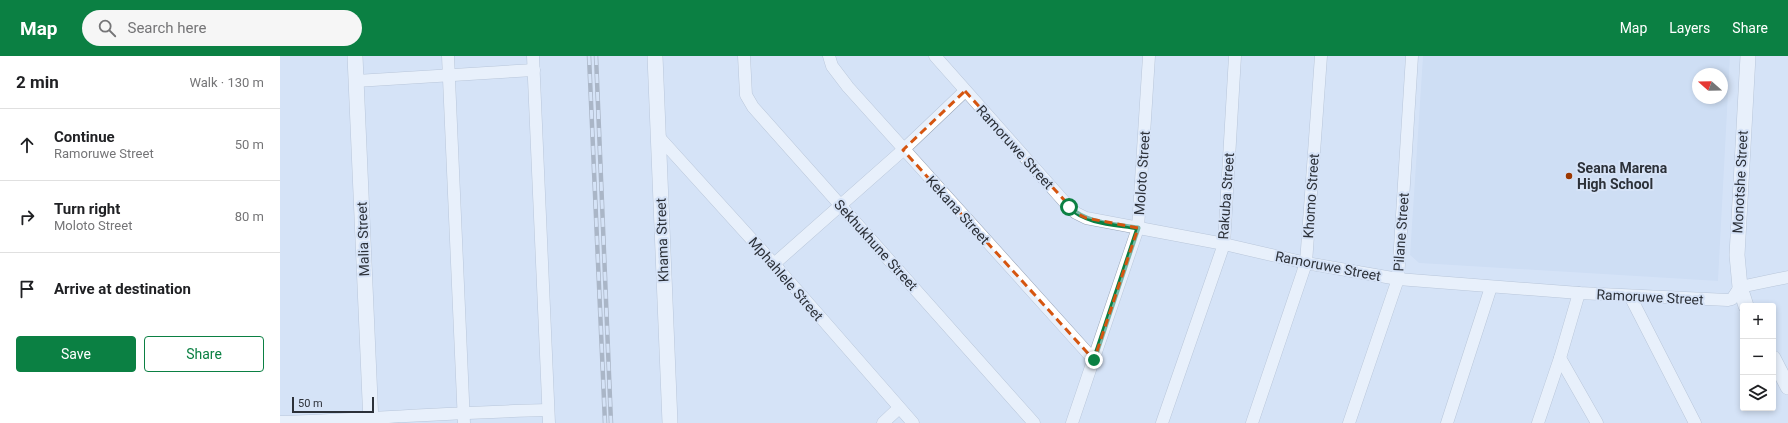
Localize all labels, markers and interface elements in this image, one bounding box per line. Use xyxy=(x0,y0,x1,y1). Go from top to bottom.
search box xyxy=(82,10,362,46)
text: Map xyxy=(20,17,58,40)
icon: search xyxy=(96,17,118,39)
text: Search here xyxy=(128,19,206,37)
text: Map xyxy=(1620,20,1647,36)
text: Layers xyxy=(1669,20,1710,36)
text: Share xyxy=(1732,20,1768,36)
north arrow xyxy=(1692,68,1728,104)
text: 2 min xyxy=(16,72,59,92)
text: Walk · 130 m xyxy=(189,75,264,90)
street label: Ramoruwe Street xyxy=(973,102,1057,193)
text: Continue xyxy=(54,128,115,146)
street label: Moloto Street xyxy=(1131,130,1153,216)
street label: Monotshe Street xyxy=(1729,130,1751,234)
icon: ahead xyxy=(16,134,38,156)
text: 50 m xyxy=(235,137,264,152)
text: Ramoruwe Street xyxy=(54,146,154,161)
street label: Rakuba Street xyxy=(1215,152,1237,240)
street label: Khomo Street xyxy=(1300,153,1322,239)
place label: Seana Marena High School xyxy=(1577,160,1668,192)
marker: Seana Marena High School xyxy=(1564,171,1574,181)
street label: Kekana Street xyxy=(923,173,993,248)
street label: Pilane Street xyxy=(1390,192,1412,272)
street label: Sekhukhune Street xyxy=(831,196,921,294)
street label: Khama Street xyxy=(653,197,671,282)
route start xyxy=(1060,198,1078,216)
text: Turn right xyxy=(54,200,120,218)
street label: Malia Street xyxy=(354,201,372,277)
icon: right xyxy=(16,206,38,228)
text: 80 m xyxy=(235,209,264,224)
text: Moloto Street xyxy=(54,218,132,233)
street label: Mphahlele Street xyxy=(745,234,827,324)
street label: Ramoruwe Street xyxy=(1274,248,1383,284)
icon: arrive xyxy=(16,278,38,300)
text: Arrive at destination xyxy=(54,280,191,298)
street label: Ramoruwe Street xyxy=(1596,286,1704,308)
map controls xyxy=(1740,303,1776,411)
button: + xyxy=(1740,303,1776,339)
button: Save xyxy=(16,336,136,372)
button: Share xyxy=(144,336,264,372)
button: − xyxy=(1740,339,1776,375)
route end xyxy=(1085,351,1103,369)
button: layers xyxy=(1740,375,1776,411)
scale bar xyxy=(292,395,374,414)
text: 50 m xyxy=(298,397,323,410)

